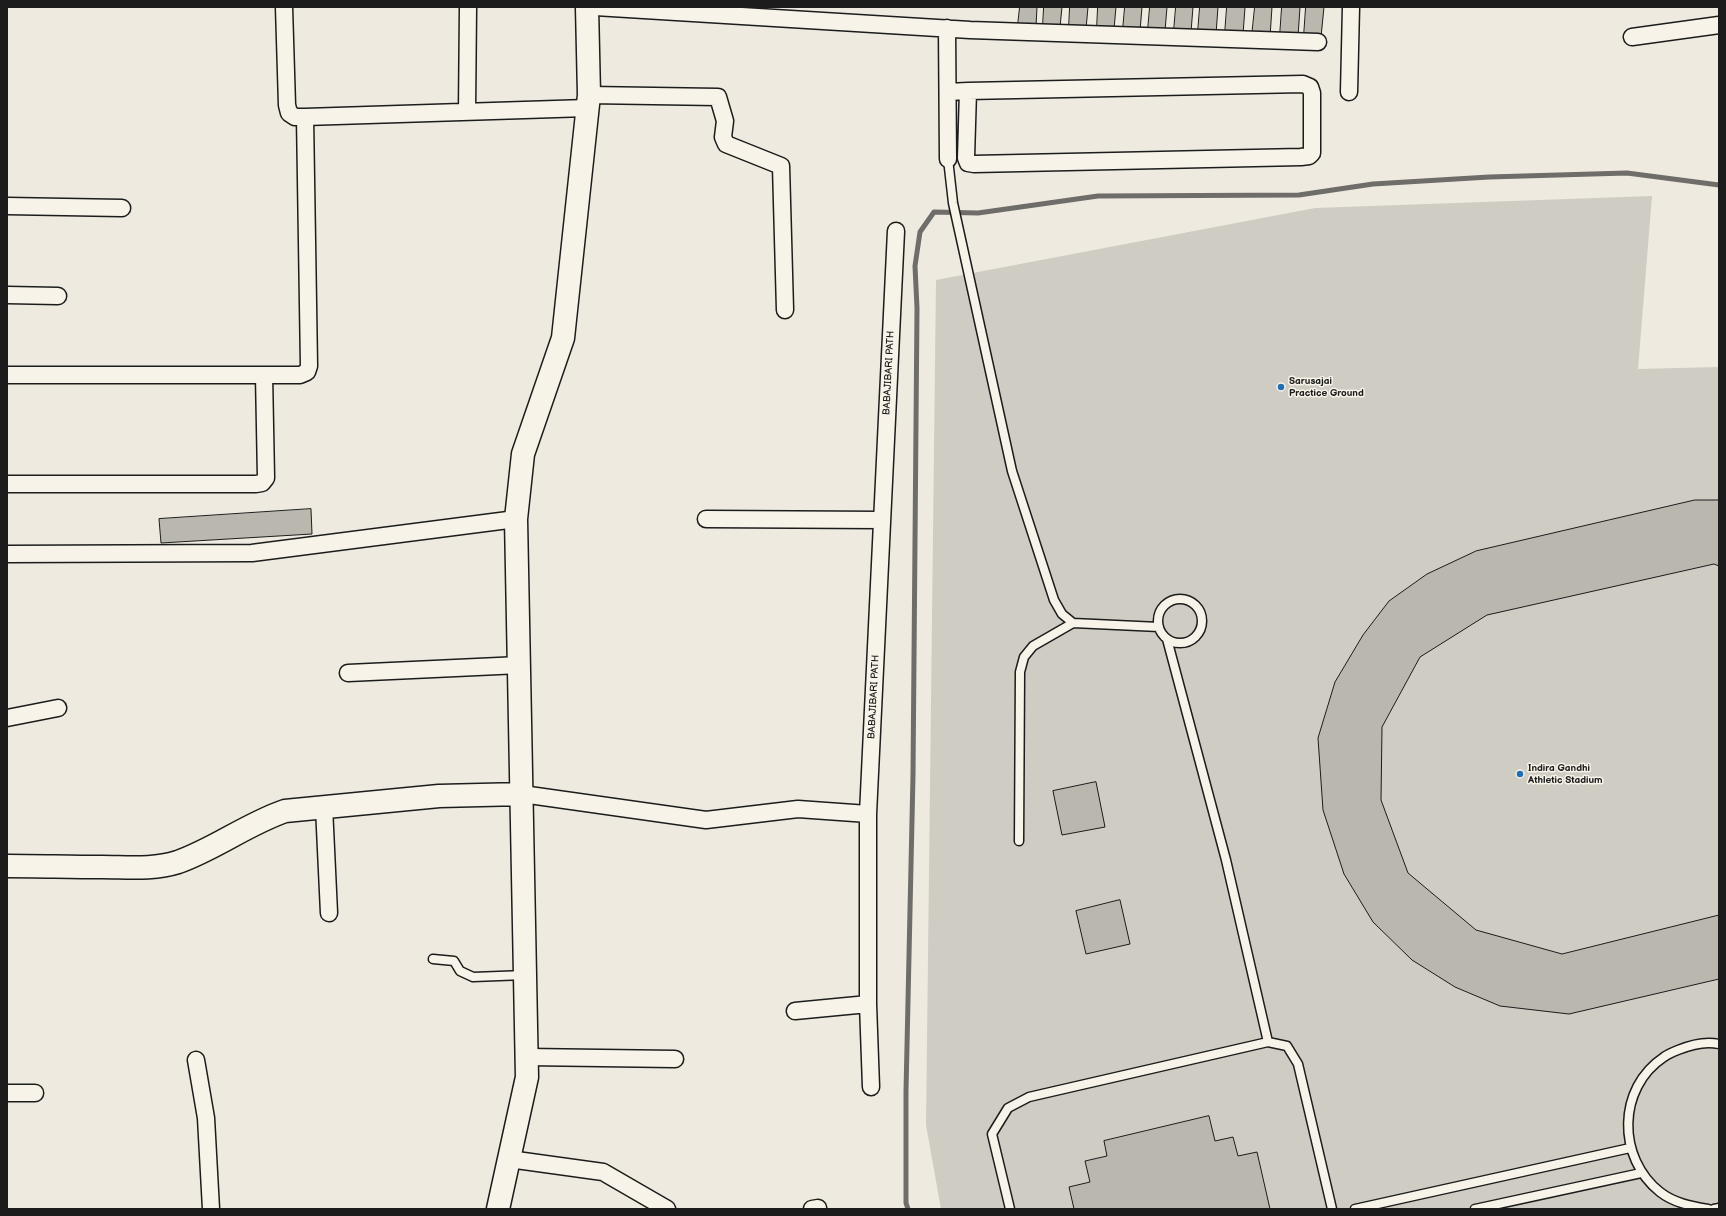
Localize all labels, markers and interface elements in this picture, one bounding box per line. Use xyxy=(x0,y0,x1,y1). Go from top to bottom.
street label: BABAJIBARI PATH xyxy=(881,331,897,415)
place label: Sarusajai Practice Ground xyxy=(1289,375,1364,398)
marker: Sarusajai Practice Ground xyxy=(1276,382,1286,392)
street label: BABAJIBARI PATH xyxy=(866,655,882,739)
place label: Indira Gandhi Athletic Stadium xyxy=(1528,762,1603,786)
marker: Indira Gandhi Athletic Stadium xyxy=(1515,769,1525,779)

